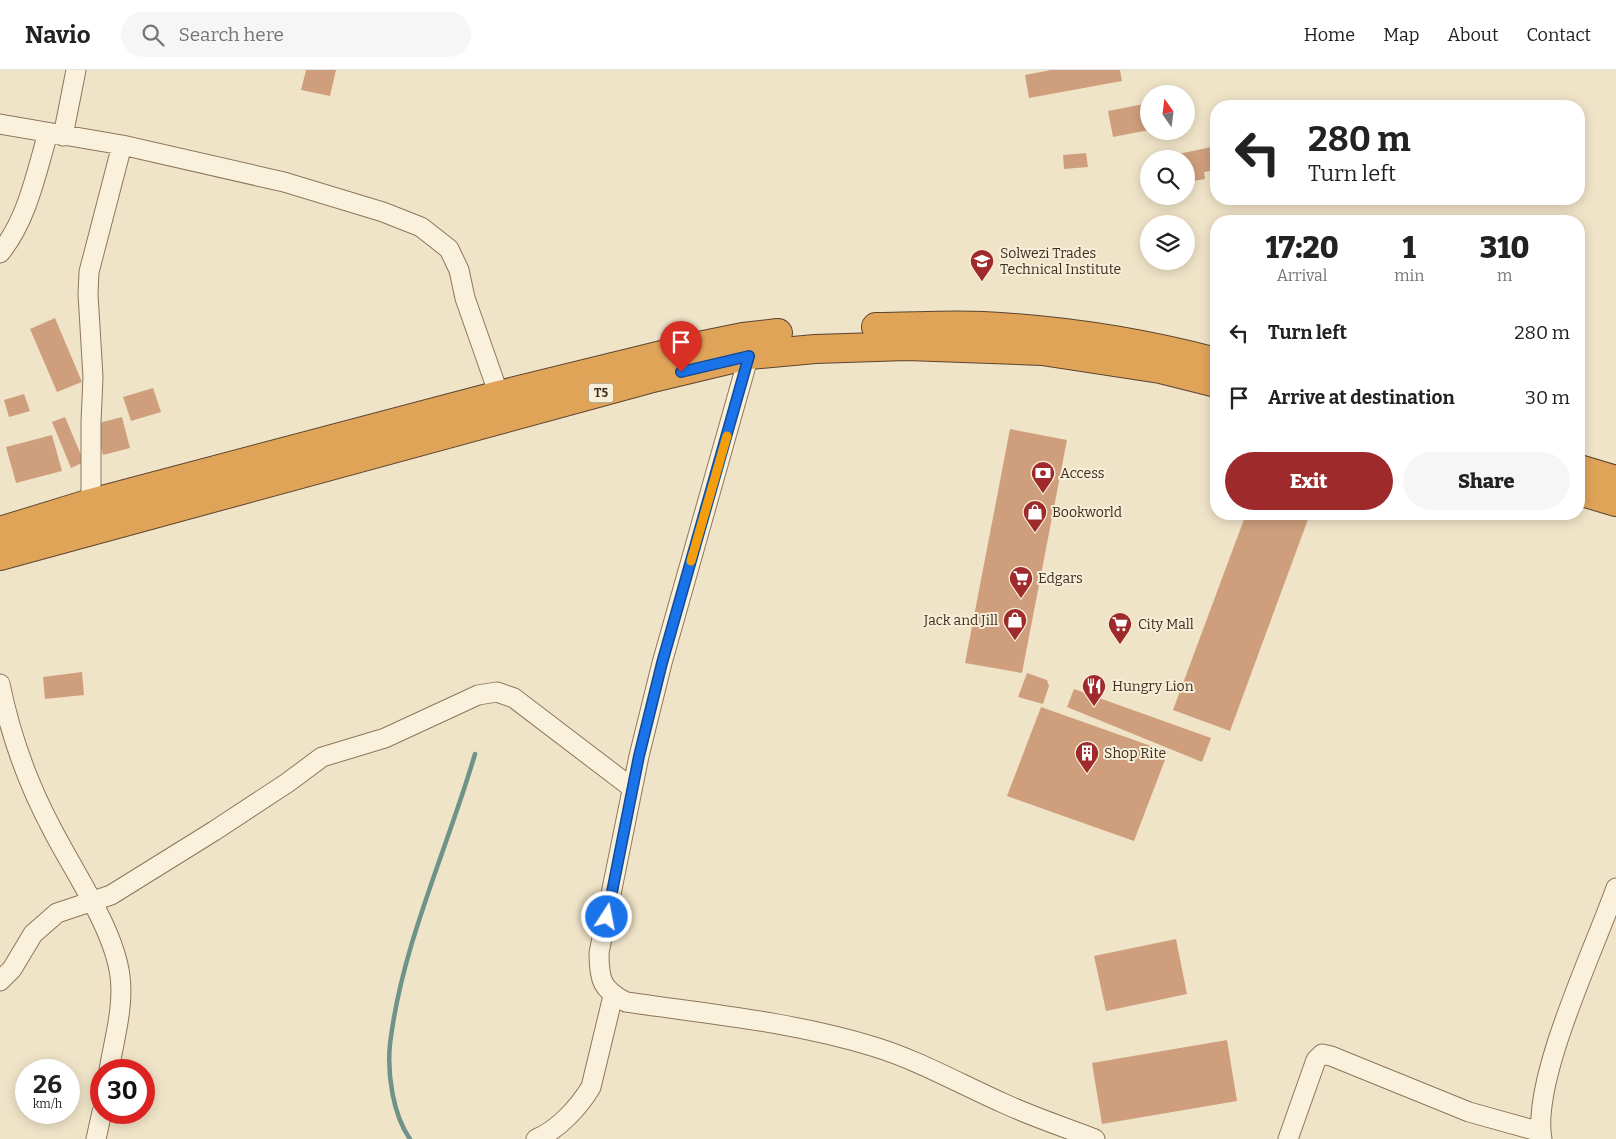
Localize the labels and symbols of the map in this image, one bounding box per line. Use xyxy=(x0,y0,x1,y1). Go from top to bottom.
north arrow xyxy=(1140,85,1195,140)
place label: Solwezi Trades Technical Institute xyxy=(1000,245,1121,278)
school or university icon: Solwezi Trades Technical Institute xyxy=(969,248,995,282)
pin xyxy=(660,321,702,372)
road number: T5 xyxy=(588,384,614,402)
bank icon: Access xyxy=(1030,460,1056,494)
place label: Access xyxy=(1060,465,1105,482)
shop icon: Bookworld xyxy=(1022,499,1048,533)
place label: Bookworld xyxy=(1052,504,1122,521)
supermarket icon: Edgars xyxy=(1008,565,1034,599)
place label: Edgars xyxy=(1038,570,1083,587)
shop icon: Jack and Jill xyxy=(1002,607,1028,641)
supermarket icon: City Mall xyxy=(1107,611,1133,645)
place label: Jack and Jill xyxy=(923,612,998,629)
place label: City Mall xyxy=(1138,616,1194,633)
restaurant icon: Hungry Lion xyxy=(1081,673,1107,707)
place label: Hungry Lion xyxy=(1112,678,1194,695)
building icon: Shop Rite xyxy=(1074,740,1100,774)
place label: Shop Rite xyxy=(1104,745,1166,762)
position arrow xyxy=(580,890,632,942)
speed limit sign: 30 xyxy=(90,1059,155,1124)

